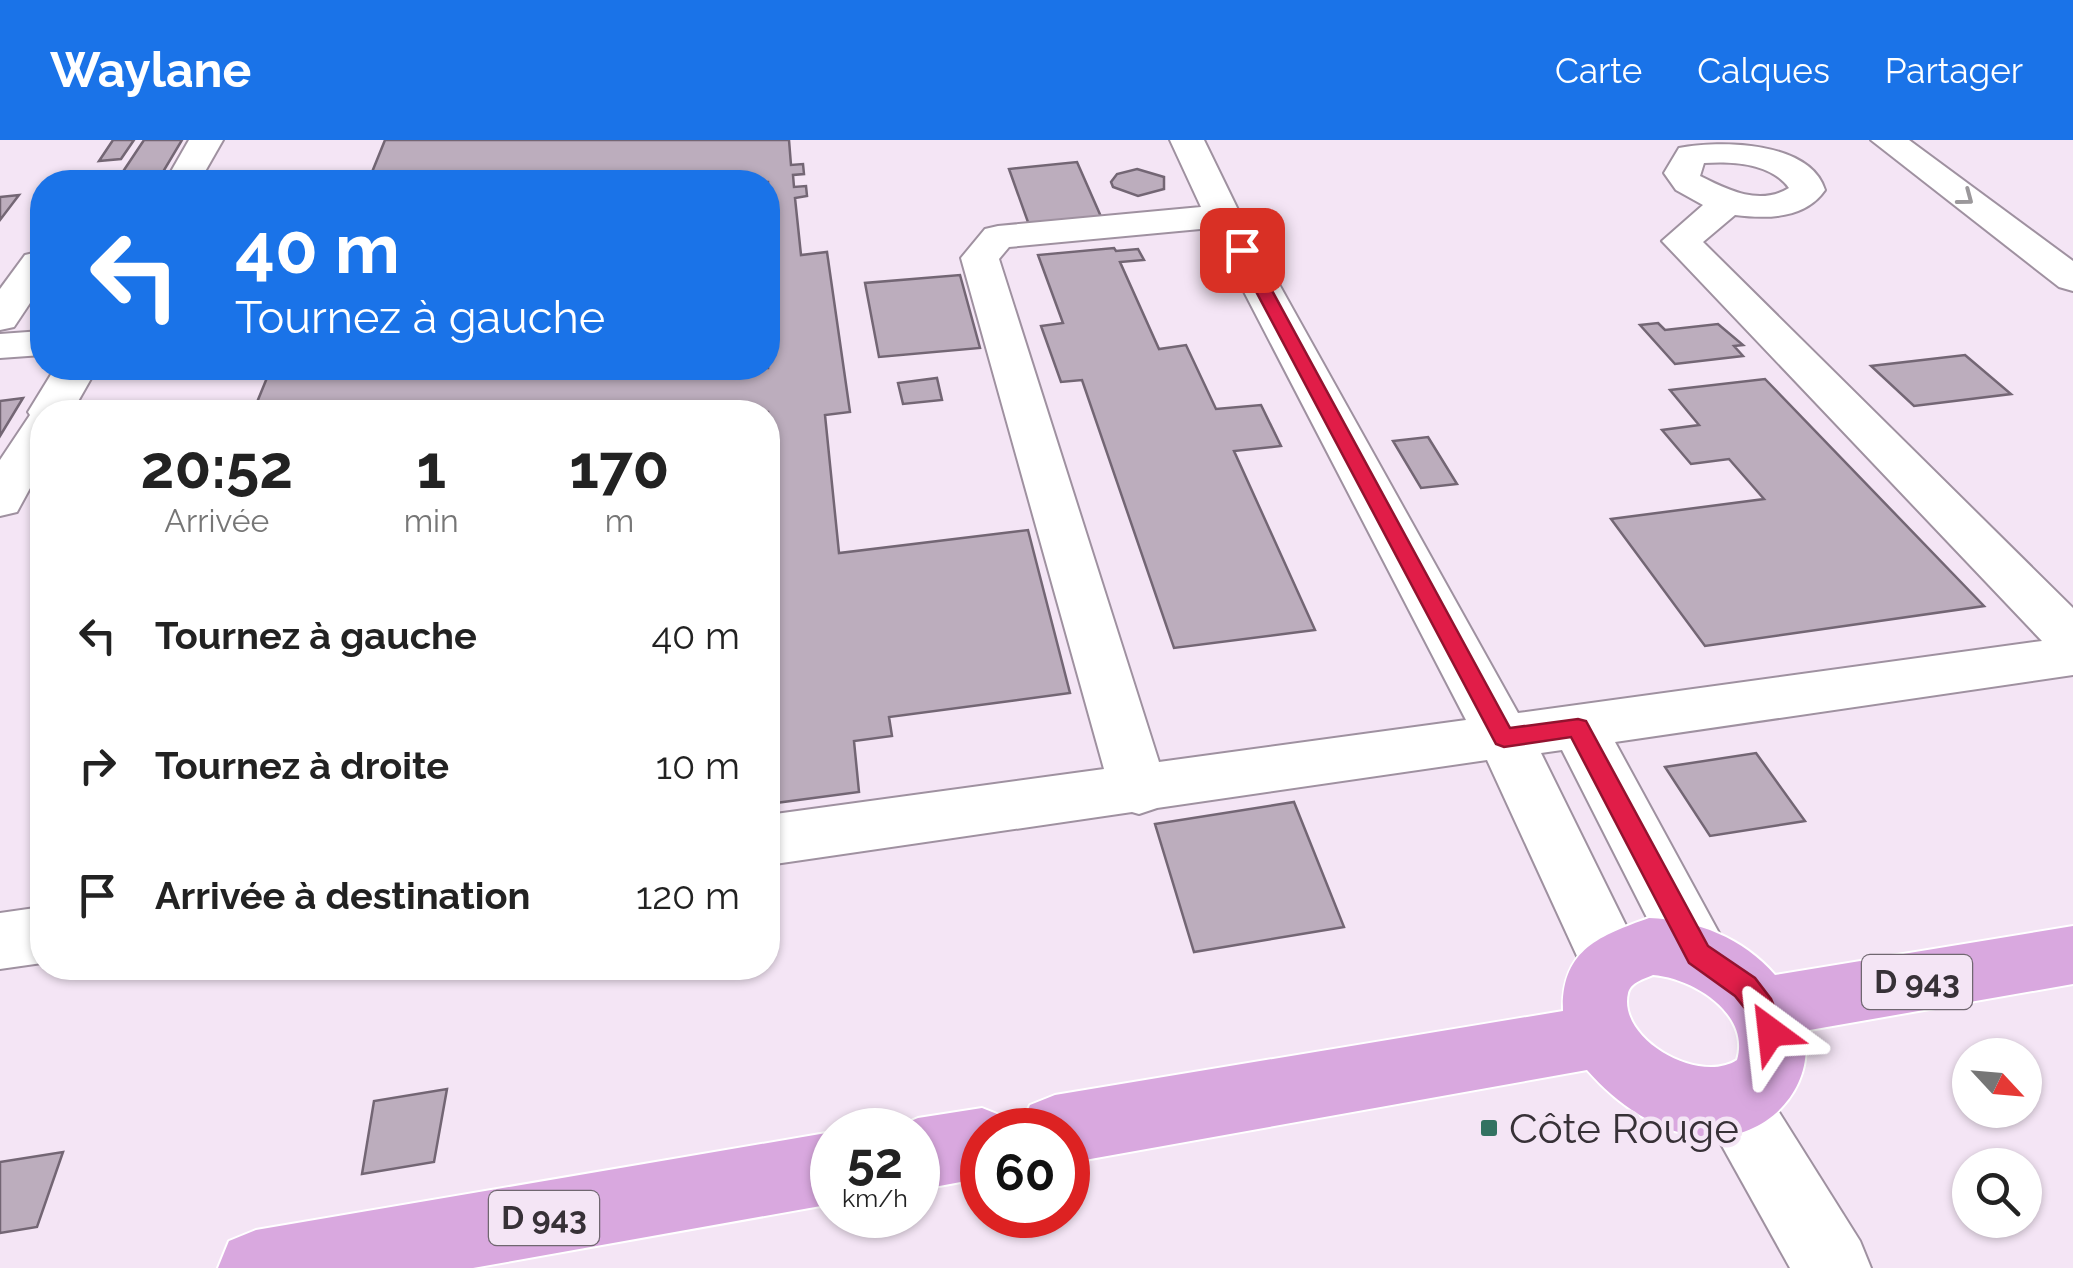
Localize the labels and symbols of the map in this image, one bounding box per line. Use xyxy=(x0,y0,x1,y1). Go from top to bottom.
one-way arrow xyxy=(1955,187,1973,204)
pin xyxy=(1200,208,1285,293)
road number: D 943 xyxy=(1862,955,1972,1009)
position arrow xyxy=(1719,980,1823,1084)
north arrow xyxy=(1952,1038,2042,1128)
place label: Côte Rouge xyxy=(1509,1104,1739,1153)
speed limit sign: 60 xyxy=(960,1108,1090,1238)
marker: Côte Rouge xyxy=(1478,1117,1500,1139)
road number: D 943 xyxy=(489,1191,599,1245)

